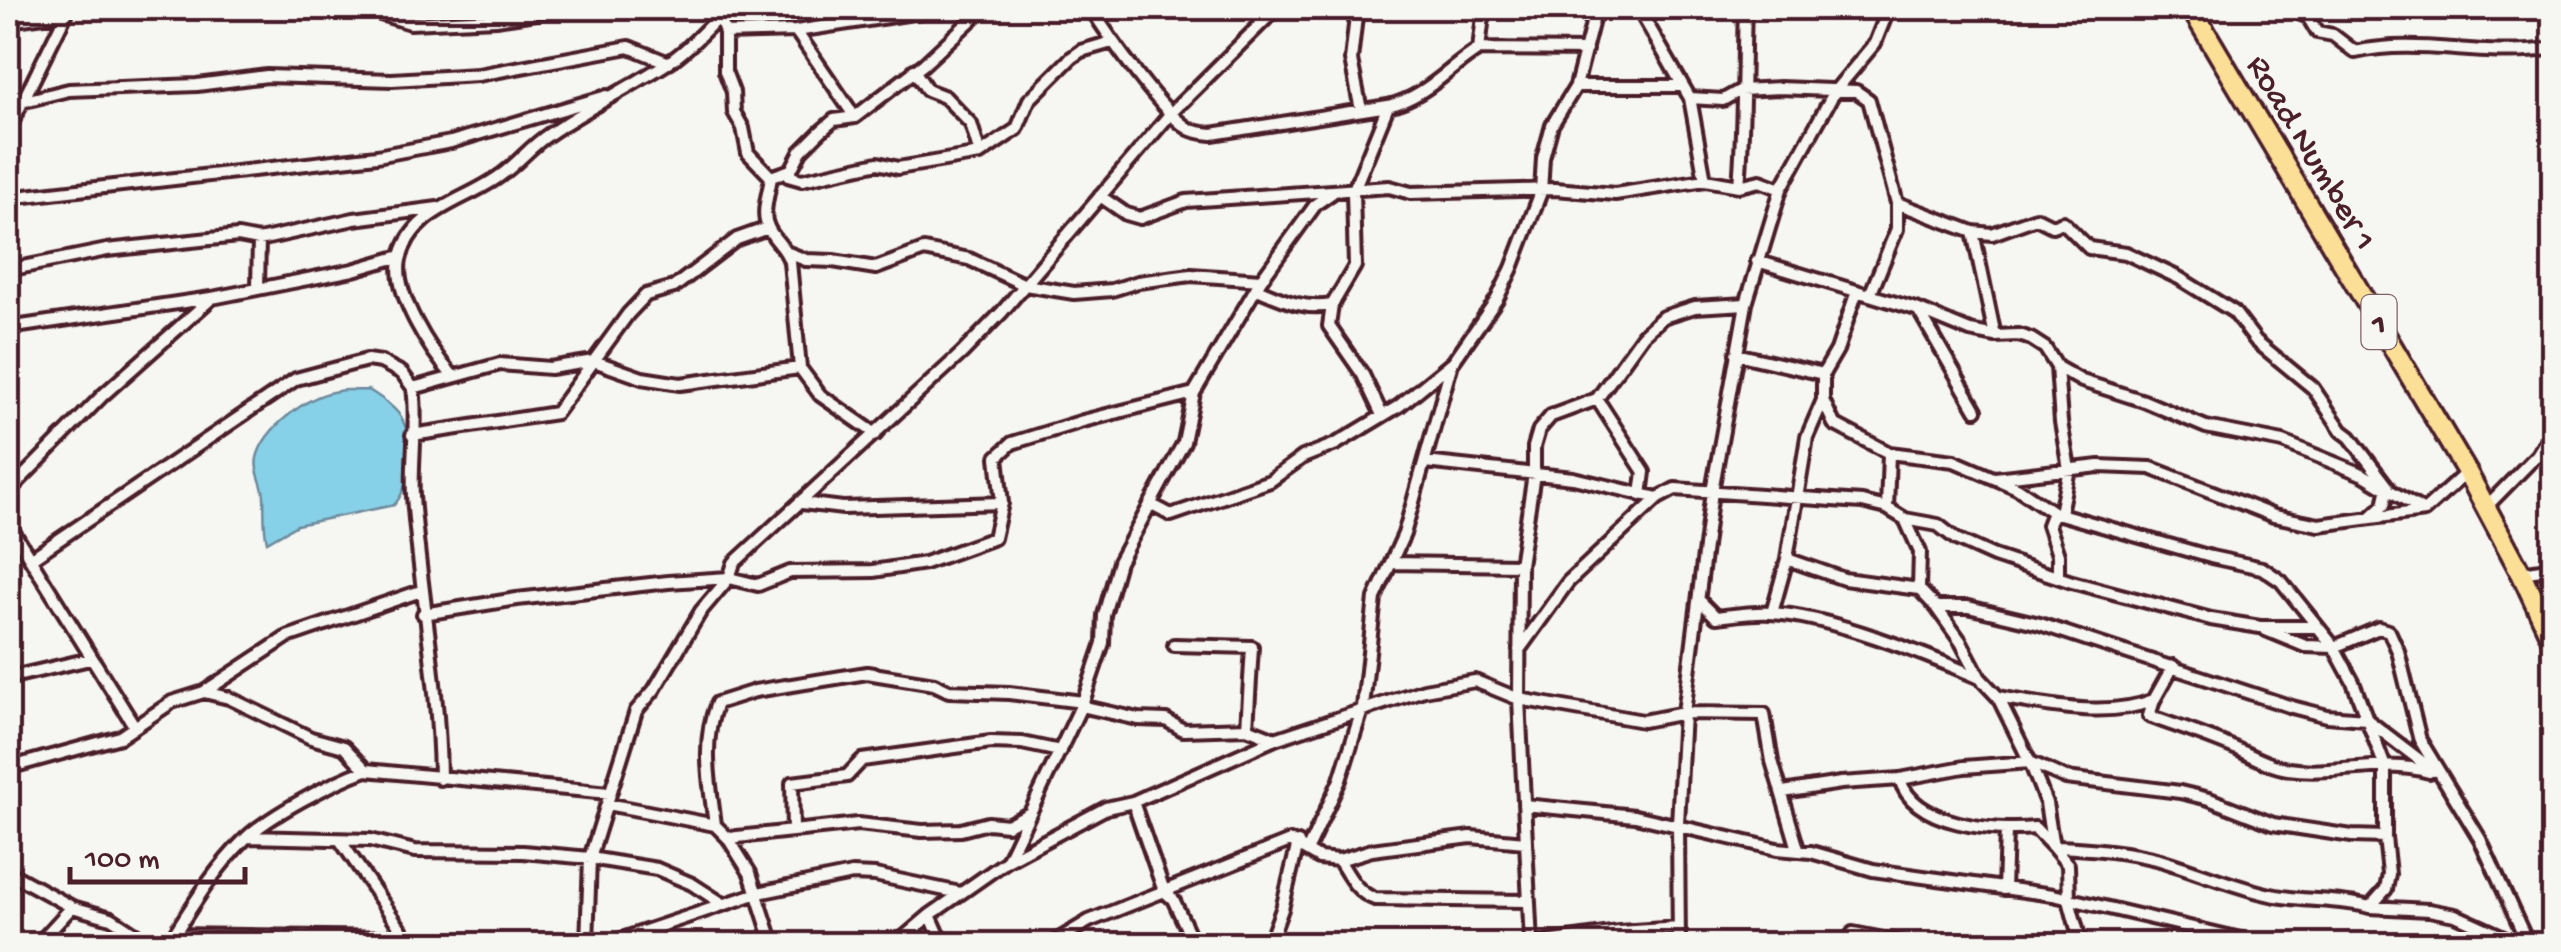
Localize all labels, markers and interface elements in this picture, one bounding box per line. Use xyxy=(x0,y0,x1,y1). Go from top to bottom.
street label: Road Number 1 xyxy=(2235,49,2384,259)
road number: 1 xyxy=(2362,295,2396,349)
scale bar xyxy=(70,822,245,884)
text: 100 m xyxy=(84,844,160,879)

